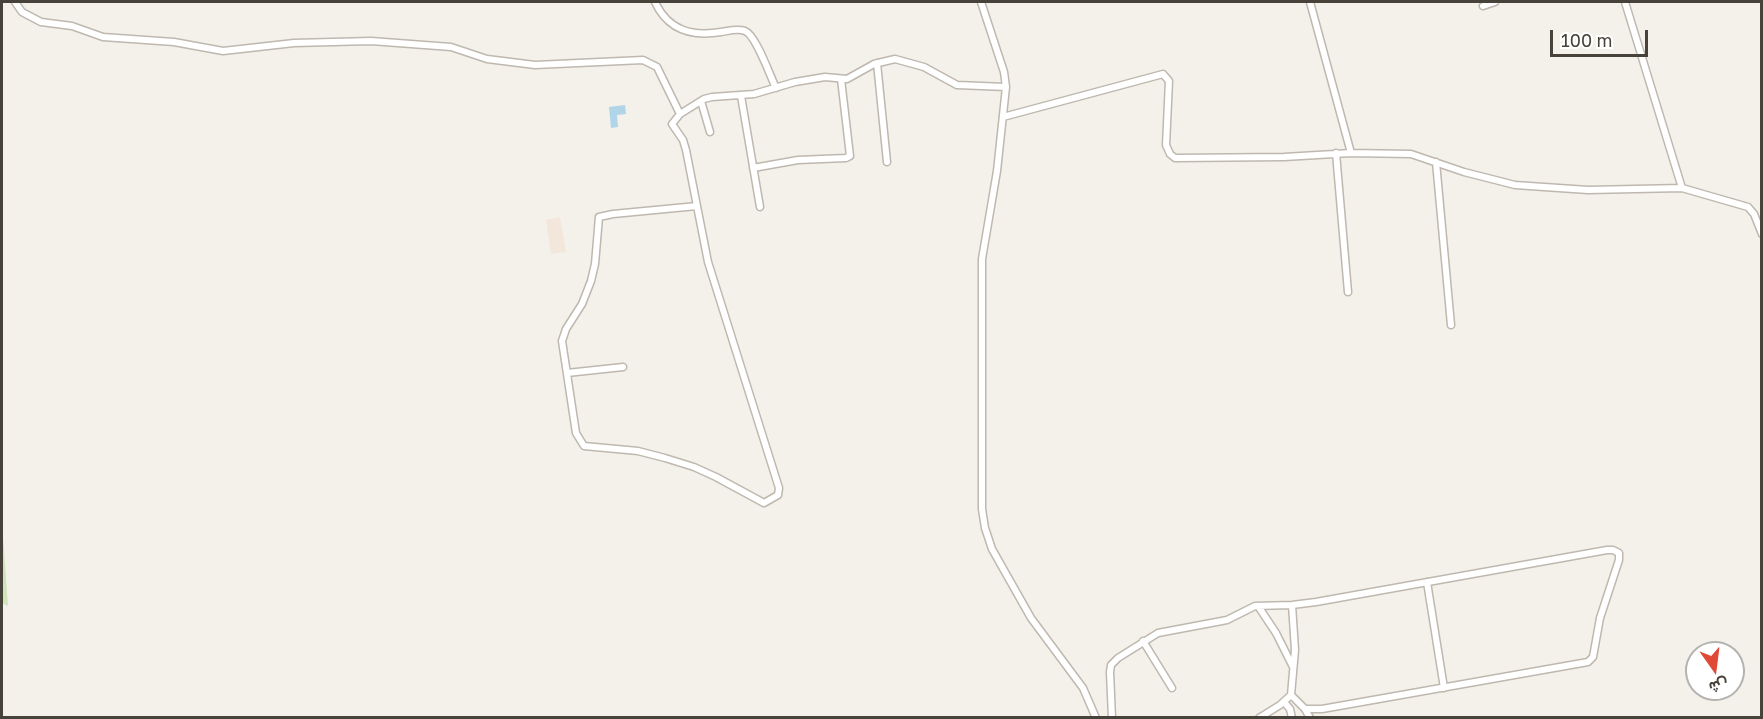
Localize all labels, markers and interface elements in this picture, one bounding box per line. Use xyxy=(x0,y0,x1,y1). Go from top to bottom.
scale bar xyxy=(1553,18,1650,56)
text: 100 m xyxy=(1561,29,1612,51)
north arrow xyxy=(1685,641,1745,701)
text: ش xyxy=(1707,674,1731,699)

